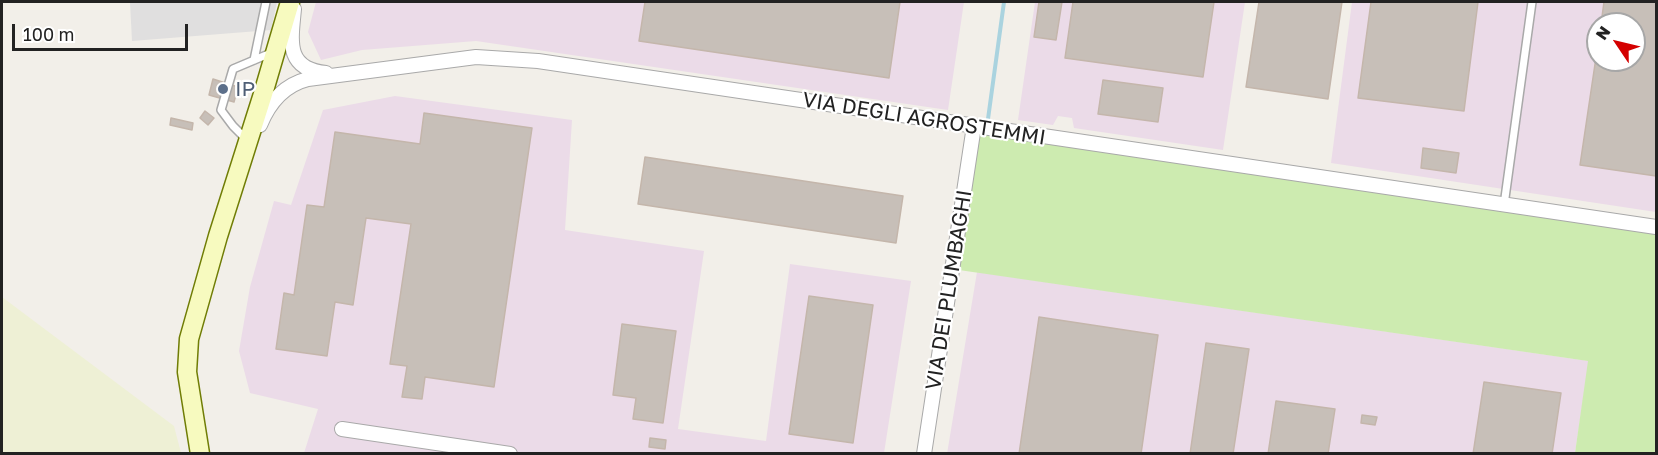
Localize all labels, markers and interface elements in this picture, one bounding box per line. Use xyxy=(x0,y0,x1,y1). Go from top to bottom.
scale bar xyxy=(15,12,190,50)
north arrow xyxy=(1586,12,1646,72)
text: N xyxy=(1591,22,1615,44)
text: 100 m xyxy=(23,23,74,45)
place label: IP xyxy=(235,76,255,102)
marker: IP xyxy=(216,82,230,96)
street label: VIA DEGLI AGROSTEMMI xyxy=(801,87,1047,151)
street label: VIA DEI PLUMBAGHI xyxy=(921,188,977,392)

